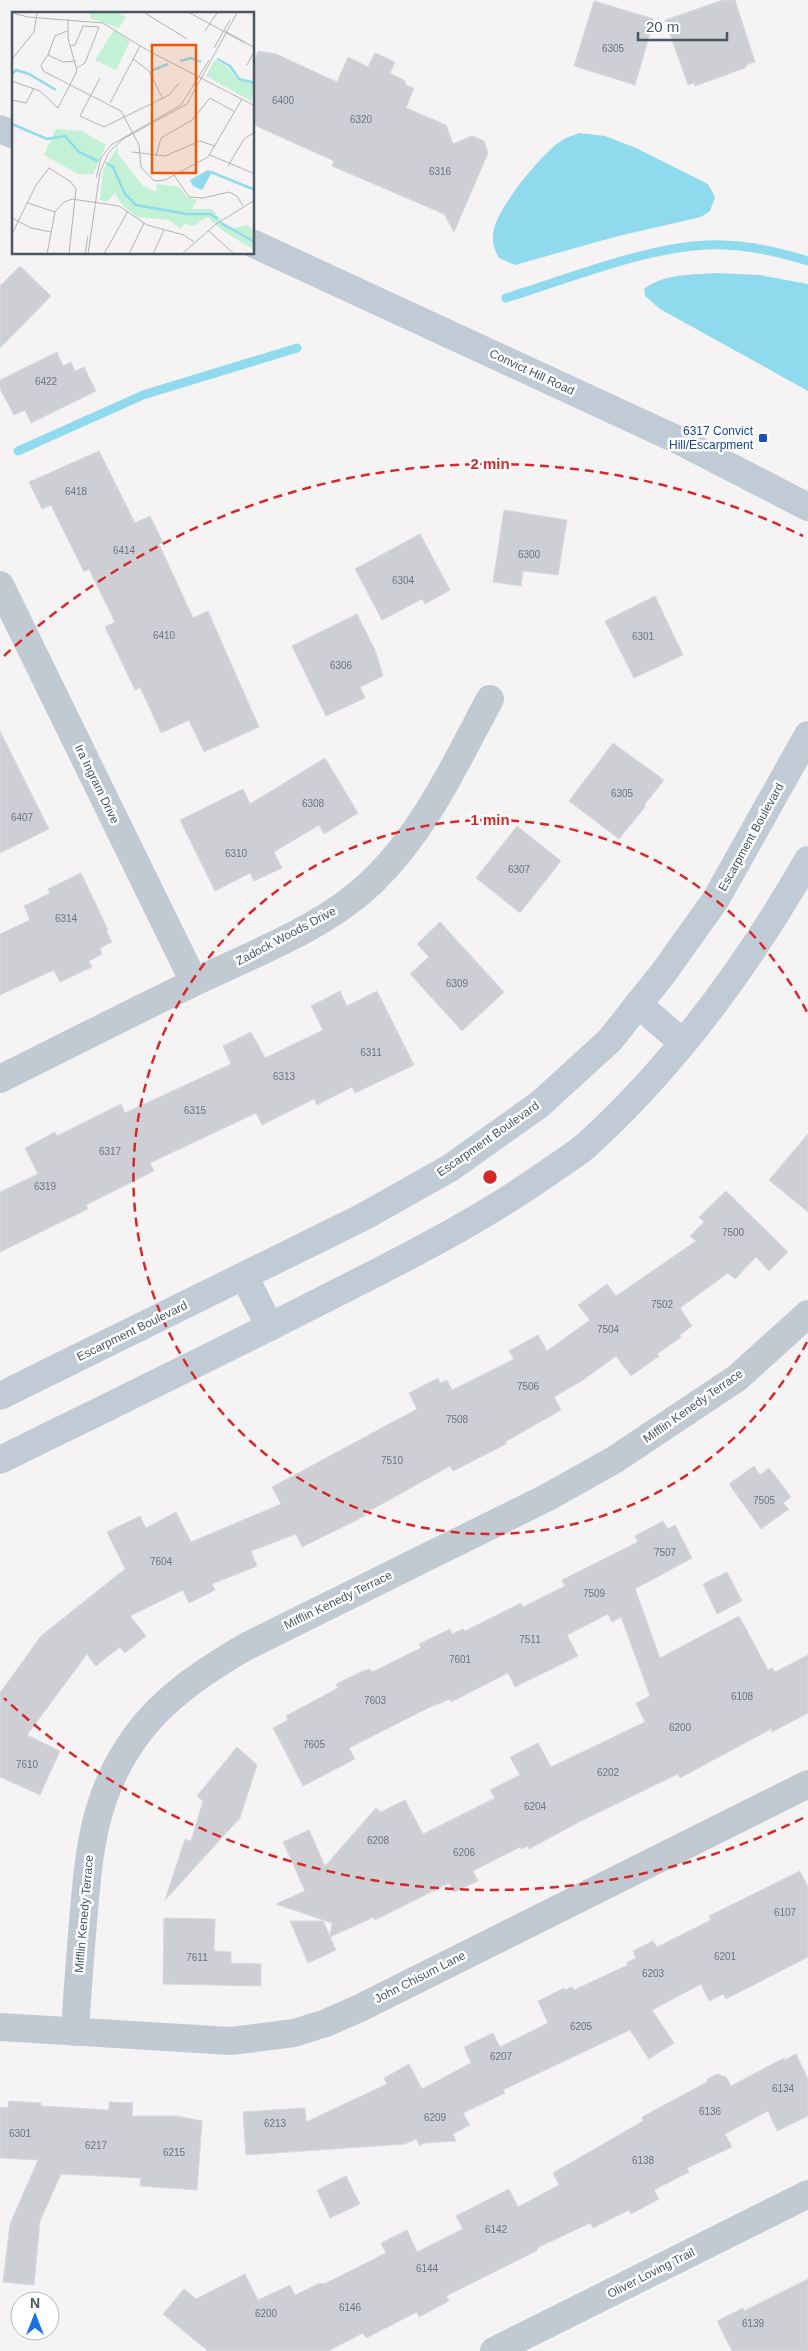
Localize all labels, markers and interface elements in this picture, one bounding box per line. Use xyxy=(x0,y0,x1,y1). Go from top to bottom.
scale bar xyxy=(638,10,727,42)
inset map xyxy=(12,12,255,255)
text: 20 m xyxy=(646,18,679,35)
house number: 6305 xyxy=(602,43,625,54)
house number: 6400 xyxy=(272,95,295,106)
house number: 6320 xyxy=(350,114,373,125)
house number: 6316 xyxy=(429,166,452,177)
street label: Convict Hill Road xyxy=(487,346,577,398)
house number: 6422 xyxy=(35,376,58,387)
place label: 6317 Convict Hill/Escarpment xyxy=(669,424,754,452)
marker: 6317 Convict Hill/Escarpment xyxy=(757,432,769,444)
text: 2 min xyxy=(470,455,510,472)
house number: 6418 xyxy=(65,486,88,497)
house number: 6414 xyxy=(113,545,136,556)
house number: 6300 xyxy=(518,549,541,560)
house number: 6304 xyxy=(392,575,415,586)
house number: 6410 xyxy=(153,630,176,641)
house number: 6301 xyxy=(632,631,655,642)
house number: 6306 xyxy=(330,660,353,671)
street label: Ira Ingram Drive xyxy=(72,742,122,826)
street label: Escarpment Boulevard xyxy=(715,781,787,893)
house number: 6305 xyxy=(611,788,634,799)
house number: 6308 xyxy=(302,798,325,809)
text: 1 min xyxy=(470,811,510,828)
house number: 6407 xyxy=(11,812,34,823)
house number: 6310 xyxy=(225,848,248,859)
house number: 6307 xyxy=(508,864,531,875)
street label: Zadock Woods Drive xyxy=(234,904,339,968)
house number: 6314 xyxy=(55,913,78,924)
house number: 6309 xyxy=(446,978,469,989)
house number: 6311 xyxy=(360,1047,382,1058)
house number: 6313 xyxy=(273,1071,296,1082)
street label: Escarpment Boulevard xyxy=(434,1098,542,1180)
house number: 6315 xyxy=(184,1105,207,1116)
house number: 6317 xyxy=(99,1146,122,1157)
centre of rings xyxy=(481,1168,499,1186)
house number: 6319 xyxy=(34,1181,57,1192)
house number: 7500 xyxy=(722,1227,745,1238)
street label: Escarpment Boulevard xyxy=(74,1298,190,1364)
house number: 7502 xyxy=(651,1299,674,1310)
house number: 7504 xyxy=(597,1324,620,1335)
street label: Mifflin Kenedy Terrace xyxy=(641,1366,746,1446)
house number: 7506 xyxy=(517,1381,540,1392)
house number: 7508 xyxy=(446,1414,469,1425)
house number: 7510 xyxy=(381,1455,404,1466)
house number: 7505 xyxy=(753,1495,776,1506)
house number: 7507 xyxy=(654,1547,677,1558)
house number: 7604 xyxy=(150,1556,173,1567)
street label: Mifflin Kenedy Terrace xyxy=(282,1568,395,1632)
house number: 7509 xyxy=(583,1588,606,1599)
house number: 7511 xyxy=(519,1634,541,1645)
house number: 7601 xyxy=(449,1654,472,1665)
house number: 6108 xyxy=(731,1691,754,1702)
house number: 7603 xyxy=(364,1695,387,1706)
house number: 6200 xyxy=(669,1722,692,1733)
house number: 7605 xyxy=(303,1739,326,1750)
house number: 7610 xyxy=(16,1759,39,1770)
house number: 6202 xyxy=(597,1767,620,1778)
house number: 6204 xyxy=(524,1801,547,1812)
house number: 6208 xyxy=(367,1835,390,1846)
house number: 6206 xyxy=(453,1847,476,1858)
street label: Mifflin Kenedy Terrace xyxy=(72,1854,96,1974)
house number: 6107 xyxy=(774,1907,797,1918)
street label: John Chisum Lane xyxy=(372,1948,468,2006)
house number: 6201 xyxy=(714,1951,737,1962)
house number: 7611 xyxy=(186,1952,208,1963)
house number: 6203 xyxy=(642,1968,665,1979)
house number: 6205 xyxy=(570,2021,593,2032)
house number: 6207 xyxy=(490,2051,513,2062)
house number: 6134 xyxy=(772,2083,795,2094)
house number: 6136 xyxy=(699,2106,722,2117)
house number: 6209 xyxy=(424,2112,447,2123)
house number: 6213 xyxy=(264,2118,287,2129)
house number: 6301 xyxy=(9,2128,32,2139)
house number: 6217 xyxy=(85,2140,108,2151)
house number: 6215 xyxy=(163,2147,186,2158)
house number: 6138 xyxy=(632,2155,655,2166)
house number: 6142 xyxy=(485,2224,508,2235)
street label: Oliver Loving Trail xyxy=(605,2245,697,2301)
house number: 6144 xyxy=(416,2263,439,2274)
north arrow xyxy=(10,2291,60,2341)
text: N xyxy=(30,2295,40,2311)
house number: 6146 xyxy=(339,2302,362,2313)
house number: 6200 xyxy=(255,2308,278,2319)
house number: 6139 xyxy=(742,2318,765,2329)

